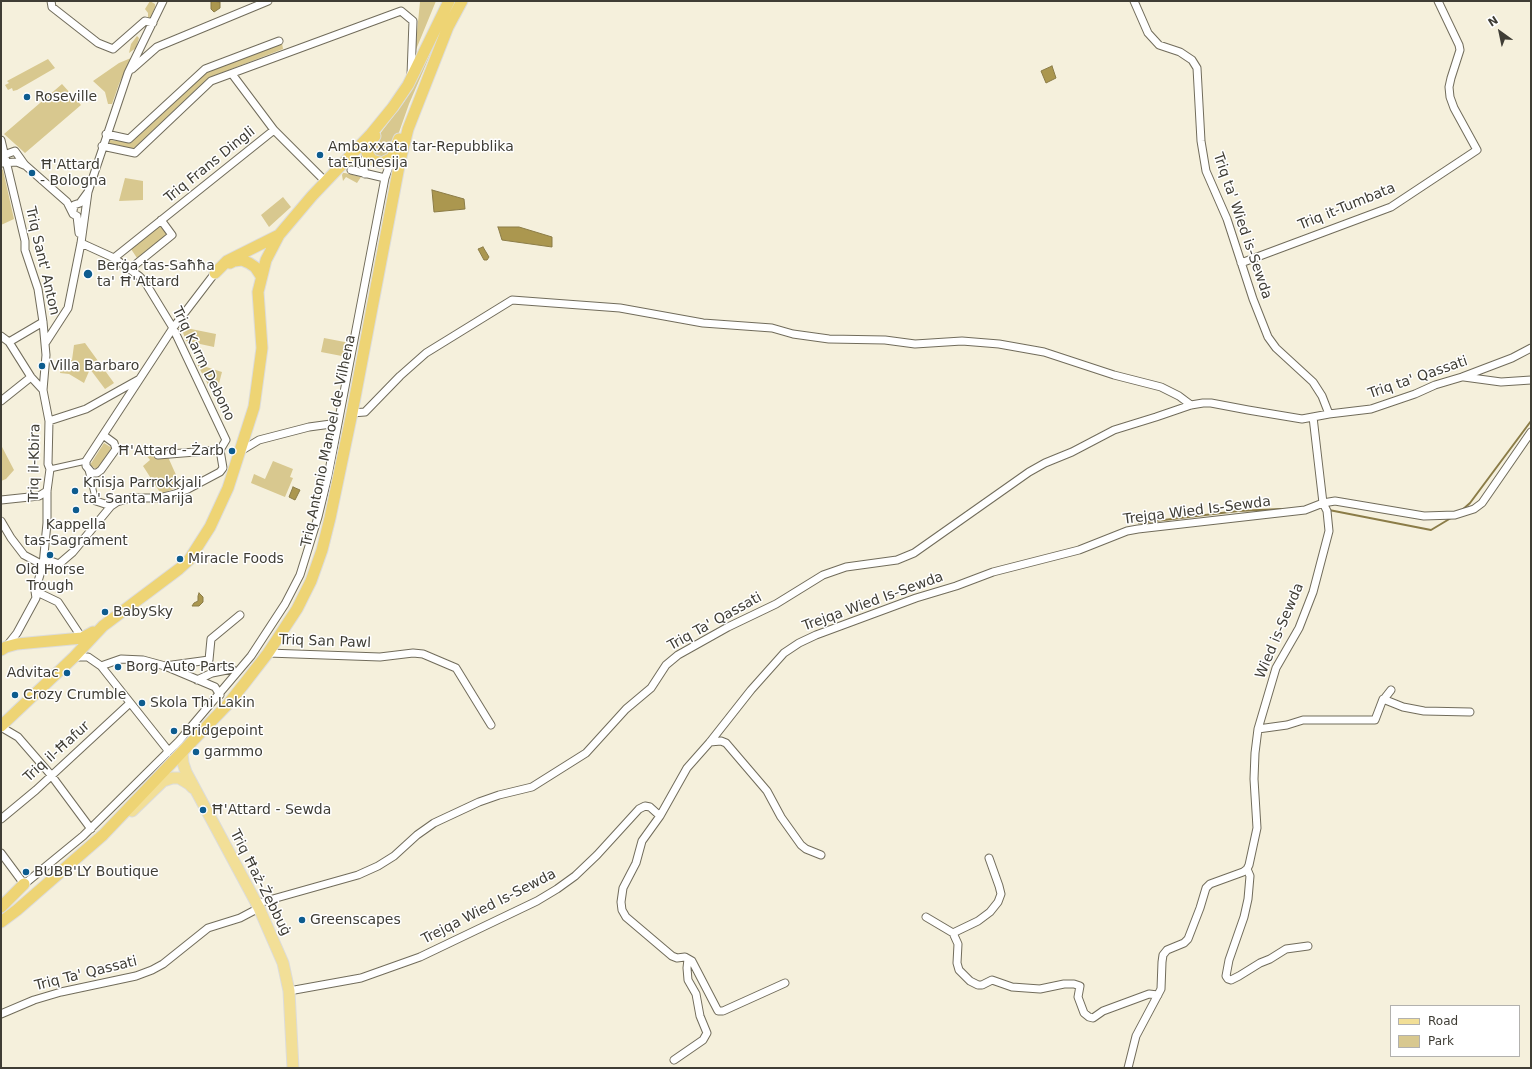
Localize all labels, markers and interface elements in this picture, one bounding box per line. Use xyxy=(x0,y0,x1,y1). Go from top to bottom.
north arrow xyxy=(1480,12,1520,52)
text: N xyxy=(1486,14,1501,29)
place label: Roseville xyxy=(35,89,97,105)
marker: Roseville xyxy=(22,92,32,102)
street label: Triq Frans Dingli xyxy=(161,123,259,207)
place label: Ambaxxata tar-Repubblika tat-Tunesija xyxy=(328,139,514,172)
marker: Ambaxxata tar-Repubblika tat-Tunesija xyxy=(315,150,325,160)
street label: Triq ta' Wied is-Sewda xyxy=(1209,151,1275,301)
place label: Ħ'Attard - Bologna xyxy=(40,157,106,190)
marker: Ħ'Attard - Bologna xyxy=(27,168,37,178)
street label: Triq it-Tumbata xyxy=(1296,180,1398,234)
street label: Triq Sant' Anton xyxy=(21,205,63,317)
place label: Berġa tas-Saħħa ta' Ħ'Attard xyxy=(97,258,215,290)
marker: Berġa tas-Saħħa ta' Ħ'Attard xyxy=(82,268,94,280)
street label: Triq Karm Debono xyxy=(168,304,238,424)
street label: Triq Antonio Manoel de Vilhena xyxy=(298,333,360,549)
street label: Triq ta' Qassati xyxy=(1366,353,1470,403)
place label: Villa Barbaro xyxy=(50,358,139,374)
marker: Villa Barbaro xyxy=(37,361,47,371)
street label: Triq il-Kbira xyxy=(26,424,44,502)
place label: Ħ'Attard - Żarb xyxy=(117,443,224,459)
marker: Ħ'Attard - Żarb xyxy=(227,446,237,456)
place label: Knisja Parrokkjali ta' Santa Marija xyxy=(83,475,202,508)
marker: Knisja Parrokkjali ta' Santa Marija xyxy=(70,486,80,496)
street label: Trejqa Wied Is-Sewda xyxy=(1122,494,1272,528)
marker: Kappella tas-Sagrament xyxy=(71,505,81,515)
place label: Kappella tas-Sagrament xyxy=(24,517,128,550)
marker: Old Horse Trough xyxy=(45,550,55,560)
place label: Miracle Foods xyxy=(188,551,284,567)
marker: Miracle Foods xyxy=(175,554,185,564)
place label: Old Horse Trough xyxy=(15,562,85,594)
street label: Trejqa Wied Is-Sewda xyxy=(800,569,946,635)
street label: Wied is-Sewda xyxy=(1252,581,1308,681)
street label: Triq Ta' Qassati xyxy=(665,589,765,655)
place label: BabySky xyxy=(113,604,173,620)
marker: BabySky xyxy=(100,607,110,617)
street label: Triq San Pawl xyxy=(279,632,371,652)
place label: Borg Auto Parts xyxy=(126,659,235,675)
marker: Borg Auto Parts xyxy=(113,662,123,672)
place label: Advitac xyxy=(7,665,59,681)
marker: Advitac xyxy=(62,668,72,678)
place label: Crozy Crumble xyxy=(23,687,126,703)
marker: Crozy Crumble xyxy=(10,690,20,700)
place label: Skola Thi Lakin xyxy=(150,695,255,711)
marker: Skola Thi Lakin xyxy=(137,698,147,708)
street label: Triq il-Ħafur xyxy=(20,718,94,786)
place label: Bridgepoint xyxy=(182,723,263,739)
marker: Bridgepoint xyxy=(169,726,179,736)
place label: garmmo xyxy=(204,744,263,760)
marker: garmmo xyxy=(191,747,201,757)
place label: Ħ'Attard - Sewda xyxy=(211,802,331,818)
marker: Ħ'Attard - Sewda xyxy=(198,805,208,815)
street label: Triq Ħaż-Żebbuġ xyxy=(226,827,294,939)
place label: BUBB'LY Boutique xyxy=(34,864,159,880)
street label: Trejqa Wied Is-Sewda xyxy=(419,866,559,948)
marker: BUBB'LY Boutique xyxy=(21,867,31,877)
place label: Greenscapes xyxy=(310,912,401,928)
marker: Greenscapes xyxy=(297,915,307,925)
street label: Triq Ta' Qassati xyxy=(33,953,139,995)
legend xyxy=(1390,1005,1520,1057)
text: Road xyxy=(1428,1014,1458,1028)
text: Park xyxy=(1428,1034,1454,1048)

